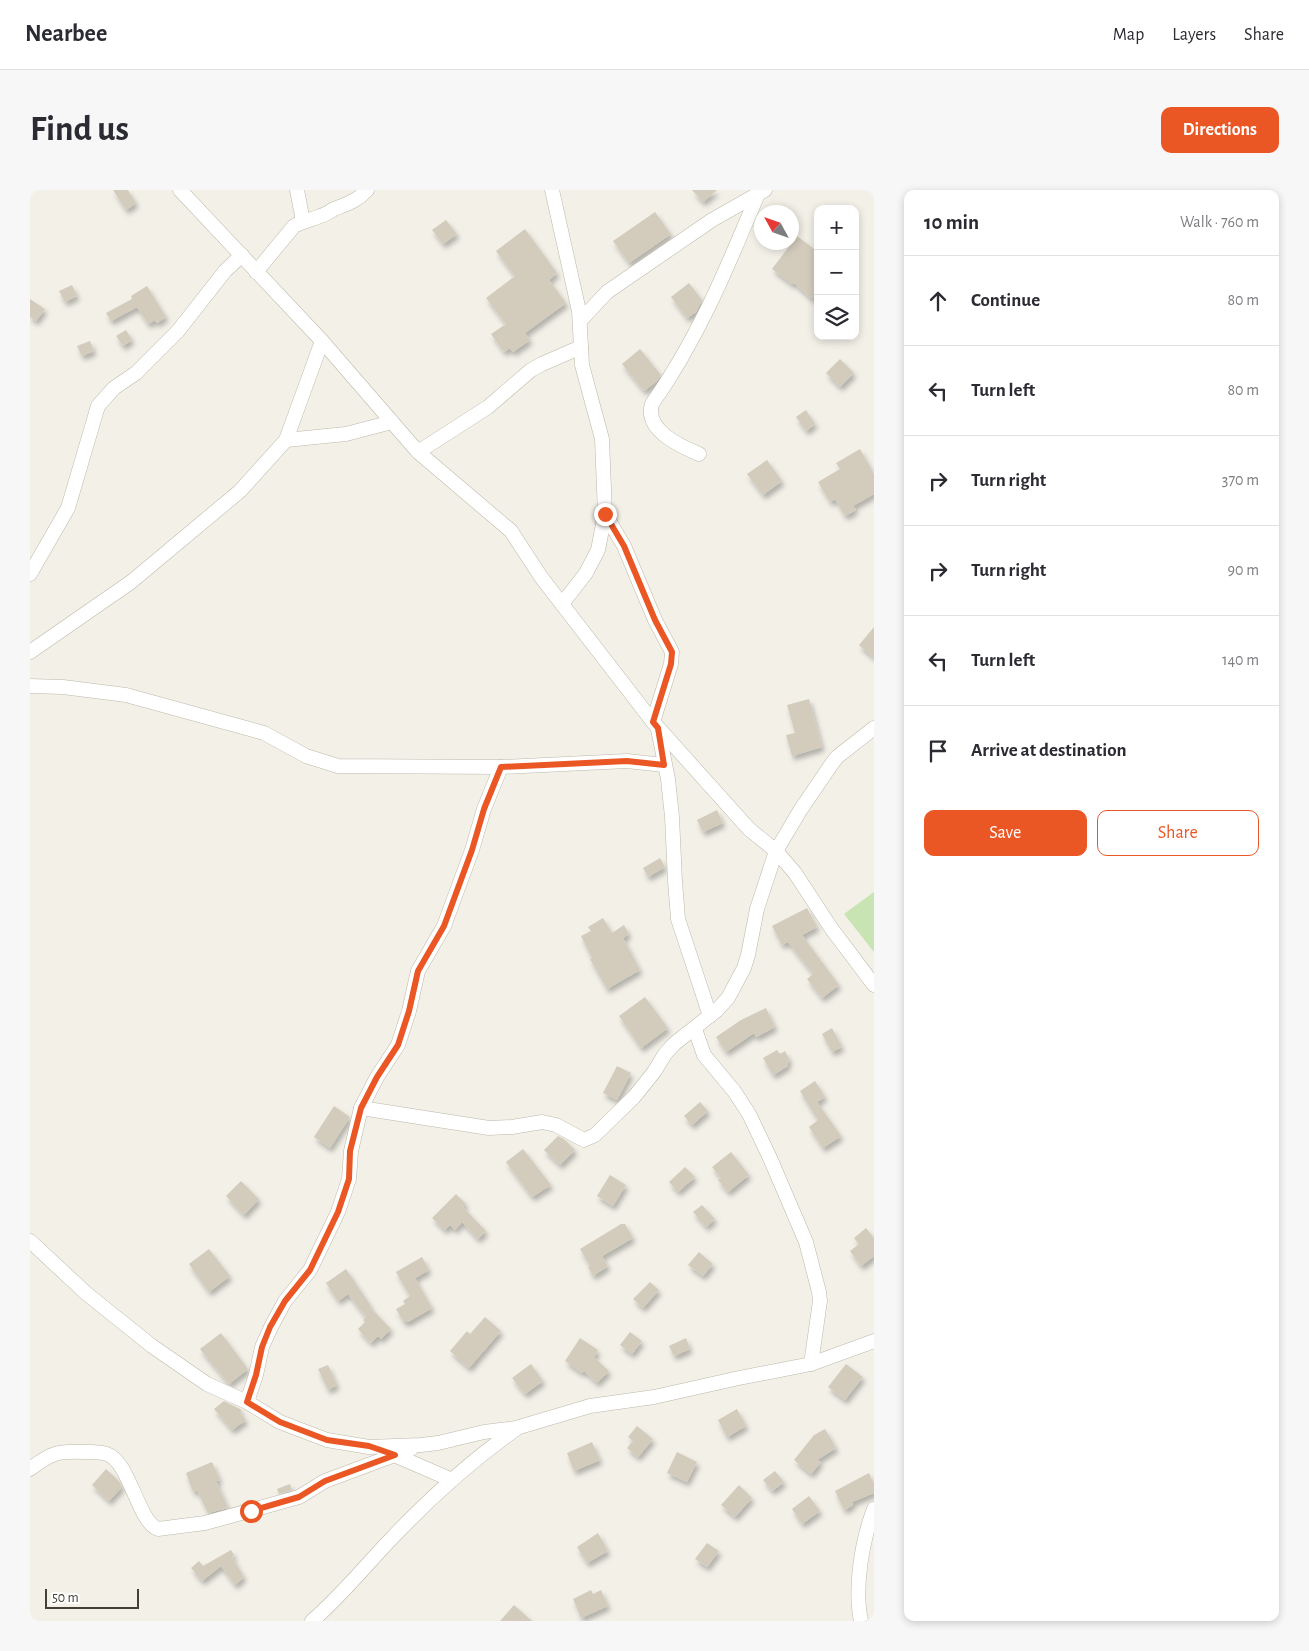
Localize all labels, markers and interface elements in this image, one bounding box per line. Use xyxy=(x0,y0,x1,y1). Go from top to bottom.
text: Nearbee xyxy=(25,22,107,46)
text: Map xyxy=(1113,26,1144,44)
text: Layers xyxy=(1172,26,1216,44)
text: Share xyxy=(1244,26,1284,44)
button: Directions xyxy=(1161,107,1279,153)
text: Find us xyxy=(30,112,129,147)
north arrow xyxy=(754,205,799,250)
map controls xyxy=(814,205,859,340)
button: + xyxy=(814,205,859,250)
text: 10 min xyxy=(924,212,979,233)
text: Walk · 760 m xyxy=(1180,214,1259,230)
button: − xyxy=(814,250,859,295)
icon: ahead xyxy=(924,287,952,315)
text: Continue xyxy=(971,291,1040,310)
text: 80 m xyxy=(1228,292,1259,308)
button: layers xyxy=(814,295,859,340)
icon: left xyxy=(924,377,952,405)
text: Turn left xyxy=(971,381,1035,400)
text: 80 m xyxy=(1228,382,1259,398)
icon: right xyxy=(924,467,952,495)
text: Turn right xyxy=(971,471,1046,490)
text: 370 m xyxy=(1222,472,1259,488)
route end xyxy=(594,503,617,526)
icon: right xyxy=(924,557,952,585)
text: Turn right xyxy=(971,561,1046,580)
text: 90 m xyxy=(1228,562,1259,578)
icon: left xyxy=(924,647,952,675)
text: Turn left xyxy=(971,651,1035,670)
text: 140 m xyxy=(1222,652,1259,668)
icon: arrive xyxy=(924,737,952,765)
text: Arrive at destination xyxy=(971,741,1127,760)
button: Save xyxy=(924,810,1087,856)
button: Share xyxy=(1097,810,1259,856)
route start xyxy=(240,1500,263,1523)
scale bar xyxy=(45,1586,139,1609)
text: 50 m xyxy=(52,1591,79,1605)

